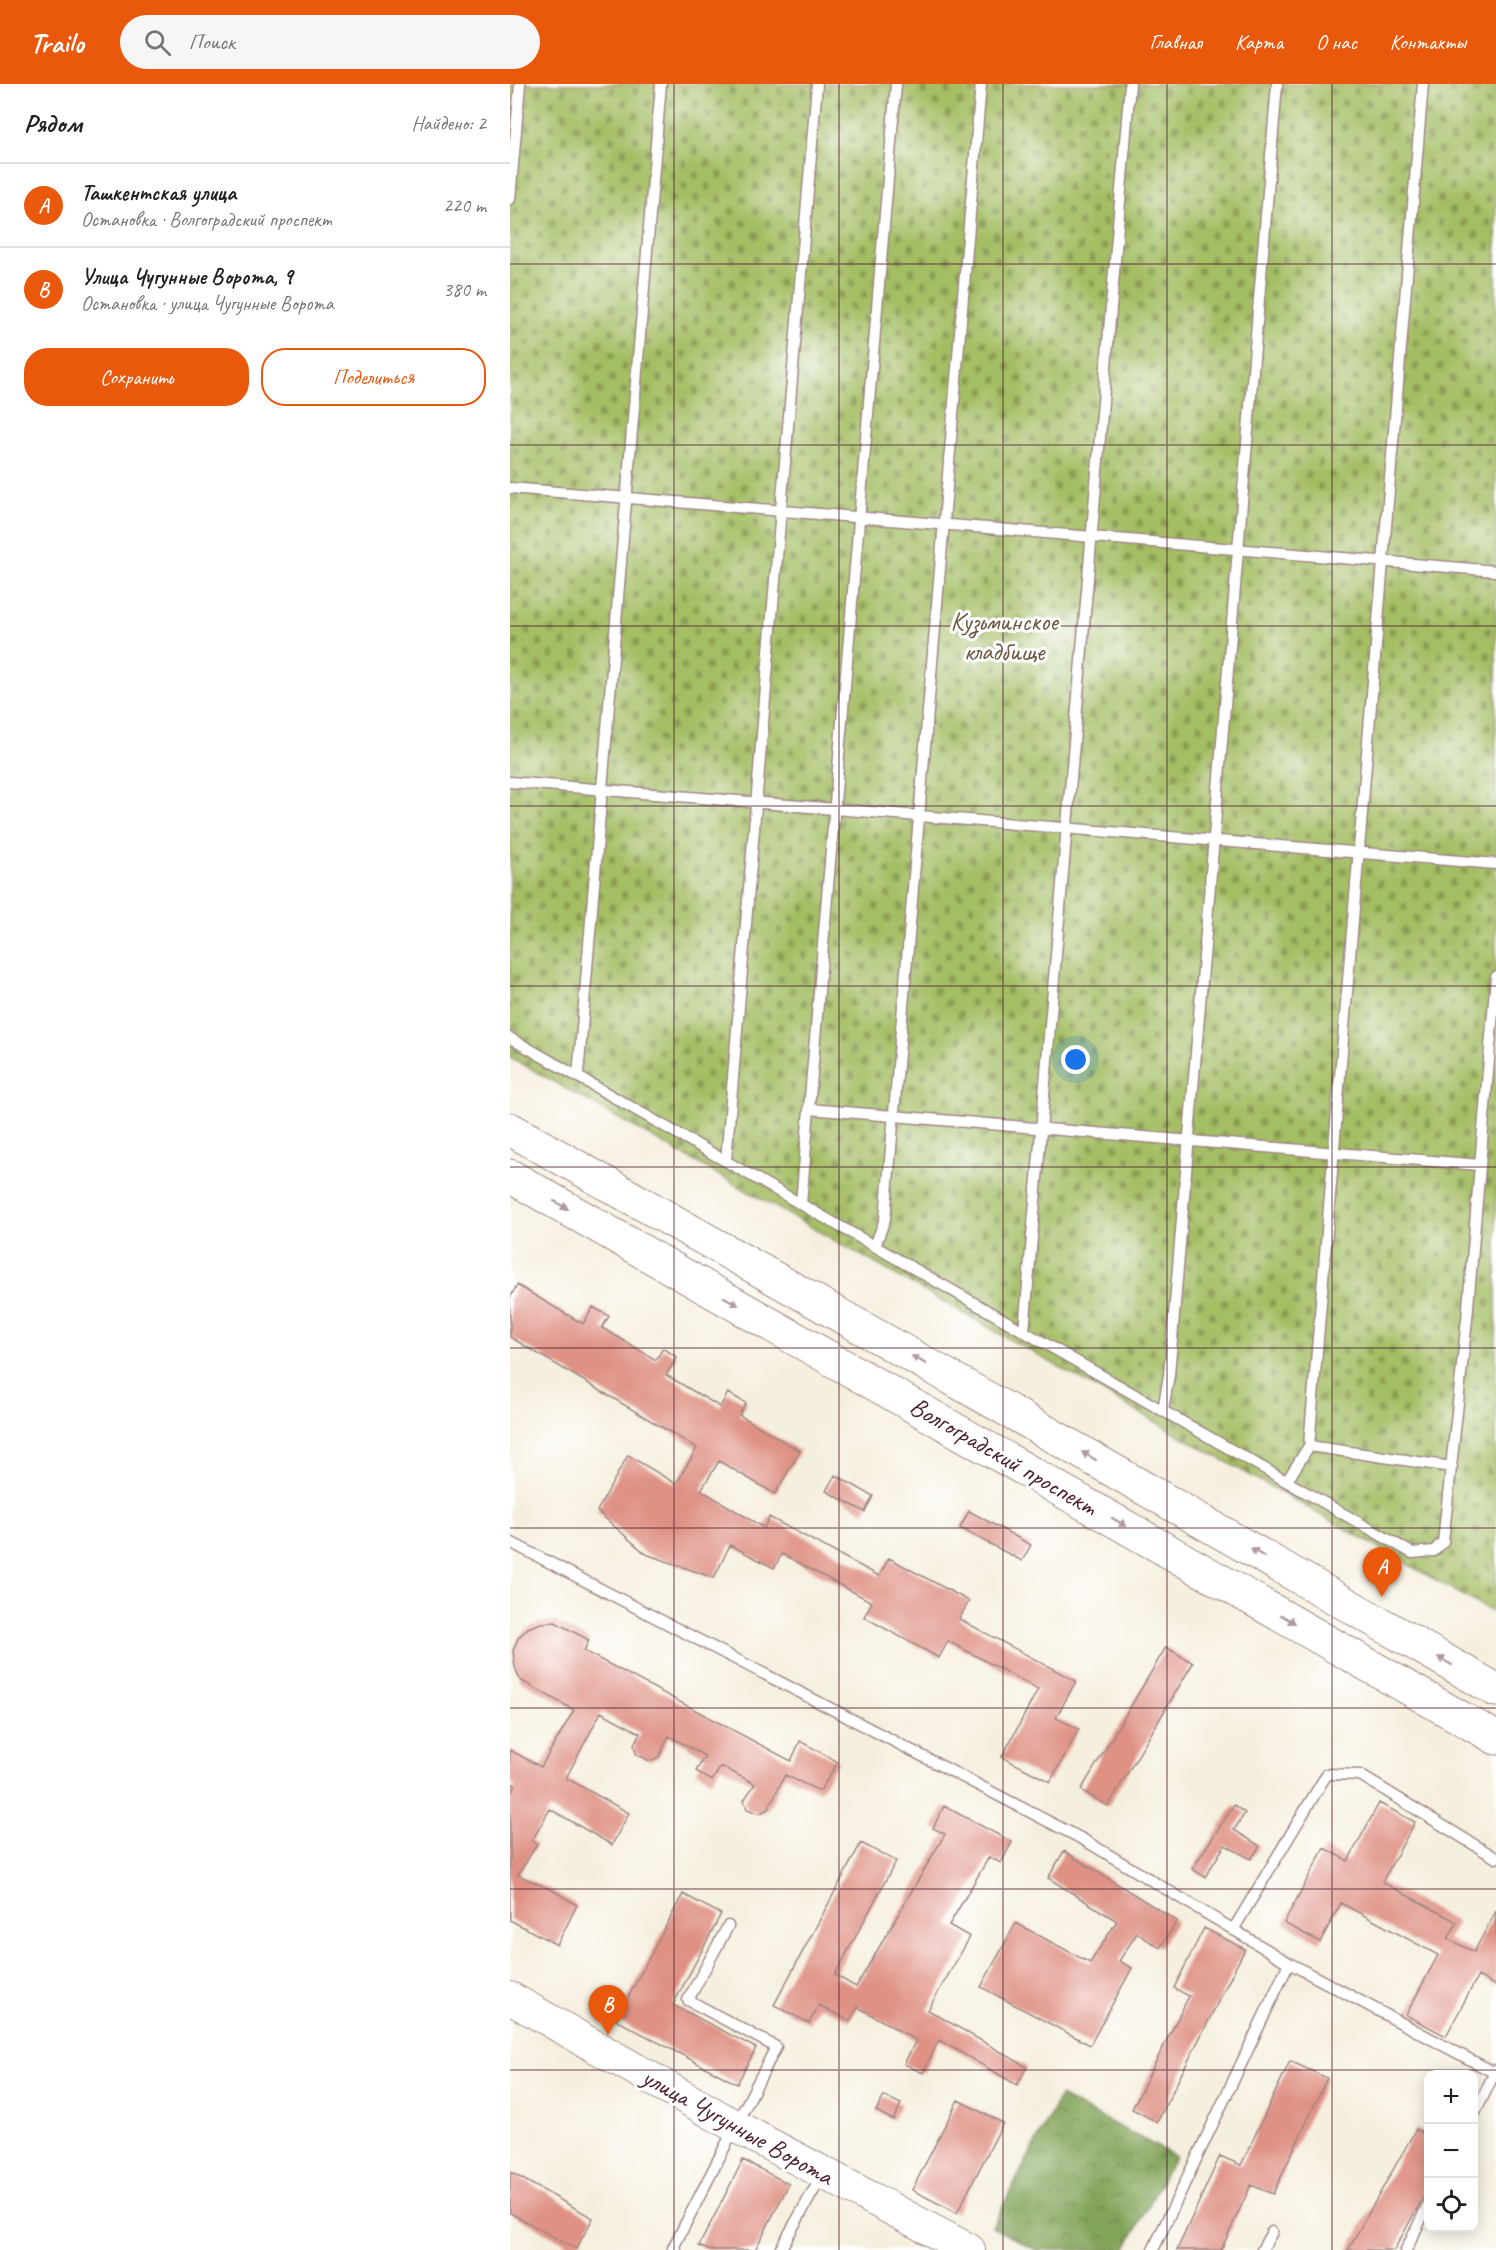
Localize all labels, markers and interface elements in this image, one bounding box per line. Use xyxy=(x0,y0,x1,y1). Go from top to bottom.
search box xyxy=(120,15,540,69)
text: Trailo xyxy=(30,25,84,60)
icon: search xyxy=(141,26,174,59)
text: Поиск xyxy=(189,28,235,56)
text: Главная xyxy=(1149,29,1202,55)
text: Карта xyxy=(1235,29,1283,55)
text: О нас xyxy=(1316,29,1357,55)
text: Контакты xyxy=(1390,29,1466,55)
text: Рядом xyxy=(24,107,82,140)
text: Найдено: 2 xyxy=(411,111,486,136)
text: Ташкентская улица xyxy=(81,179,236,207)
text: A xyxy=(38,193,49,218)
text: 220 m xyxy=(443,193,486,218)
text: Остановка · Волгоградский проспект xyxy=(81,207,332,232)
text: Улица Чугунные Ворота, 9 xyxy=(81,263,293,291)
text: B xyxy=(38,277,49,302)
text: 380 m xyxy=(443,277,486,302)
text: Остановка · улица Чугунные Ворота xyxy=(81,291,333,316)
button: Сохранить xyxy=(24,348,249,406)
button: Поделиться xyxy=(261,348,486,406)
park label: Кузьминское кладбище xyxy=(950,605,1060,668)
your location xyxy=(1061,1045,1090,1074)
one-way arrow xyxy=(553,1200,570,1210)
one-way arrow xyxy=(722,1296,739,1306)
one-way arrow xyxy=(910,1355,927,1365)
street label: Волгоградский проспект xyxy=(904,1389,1105,1524)
one-way arrow xyxy=(1081,1451,1097,1462)
one-way arrow xyxy=(1111,1517,1128,1527)
one-way arrow xyxy=(1249,1548,1266,1558)
pin: A xyxy=(1362,1548,1402,1597)
one-way arrow xyxy=(1280,1614,1297,1624)
one-way arrow xyxy=(1437,1655,1453,1666)
pin: B xyxy=(588,1986,628,2035)
street label: улица Чугунные Ворота xyxy=(635,2059,840,2193)
map controls xyxy=(1424,2070,1478,2232)
button: + xyxy=(1424,2070,1478,2124)
button: − xyxy=(1424,2124,1478,2178)
button: locate xyxy=(1424,2178,1478,2232)

